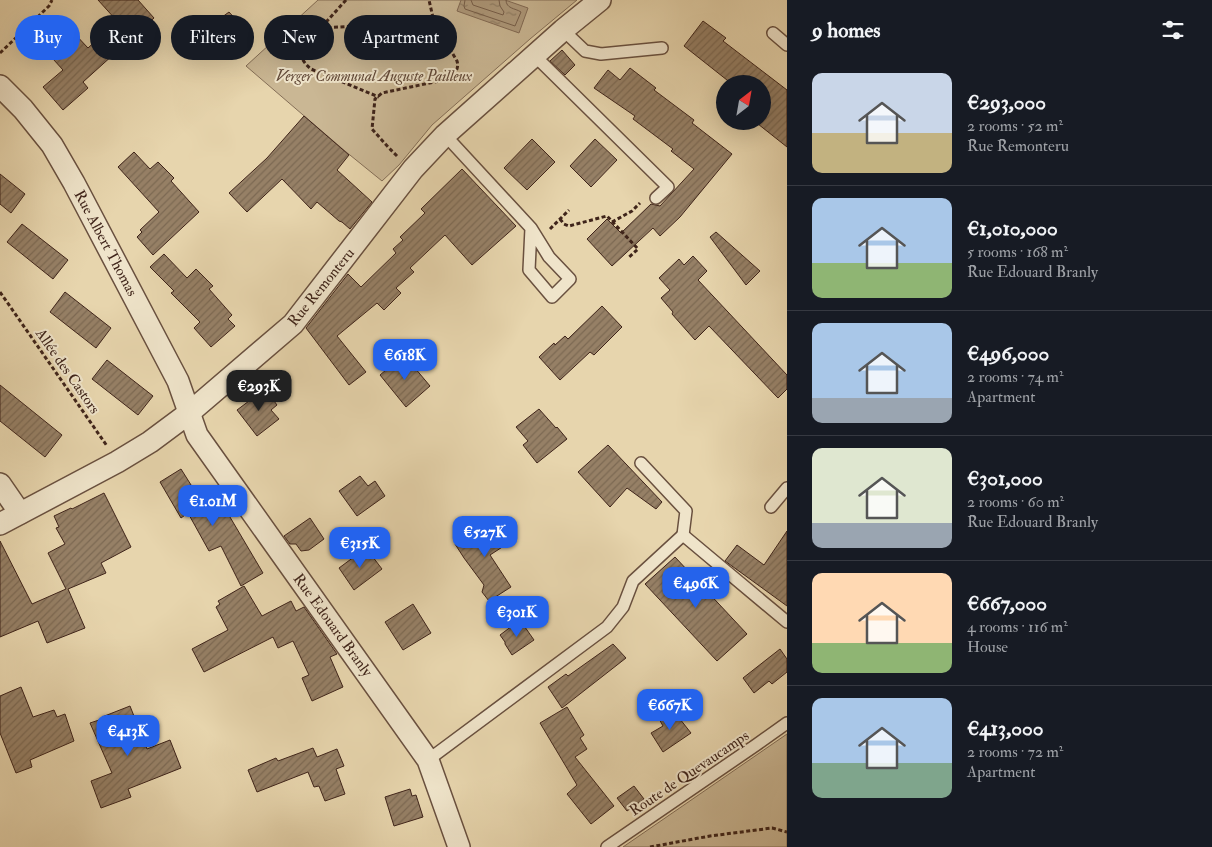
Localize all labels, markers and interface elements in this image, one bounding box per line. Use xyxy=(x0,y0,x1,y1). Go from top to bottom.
chip: Buy xyxy=(15,15,80,60)
chip: Rent xyxy=(90,15,161,60)
chip: Filters xyxy=(171,15,254,60)
chip: New xyxy=(264,15,334,60)
chip: Apartment xyxy=(344,15,457,60)
icon: filters xyxy=(1159,16,1187,44)
text: 9 homes xyxy=(812,17,881,44)
park label: Verger Communal Auguste Pailleux xyxy=(276,67,473,86)
north arrow xyxy=(716,75,771,130)
map controls xyxy=(716,75,771,130)
text: €293,000 xyxy=(967,89,1046,116)
icon: home xyxy=(852,93,912,153)
text: 2 rooms · 52 m² xyxy=(967,116,1063,136)
text: Rue Remonteru xyxy=(967,136,1069,156)
street label: Rue Albert Thomas xyxy=(70,187,142,300)
text: €1,010,000 xyxy=(967,215,1058,242)
icon: home xyxy=(852,218,912,278)
text: 5 rooms · 168 m² xyxy=(967,242,1068,262)
street label: Rue Remonteru xyxy=(284,244,359,330)
text: Rue Edouard Branly xyxy=(967,262,1098,282)
street label: Allée des Castors xyxy=(31,324,104,418)
pin: €618K xyxy=(370,338,440,381)
text: €496,000 xyxy=(967,340,1049,367)
icon: home xyxy=(852,343,912,403)
text: €618K xyxy=(384,345,426,365)
text: 2 rooms · 74 m² xyxy=(967,367,1063,387)
pin: €293K xyxy=(224,370,294,412)
text: €293K xyxy=(238,376,281,396)
text: Apartment xyxy=(967,387,1035,407)
text: €301,000 xyxy=(967,465,1043,492)
icon: home xyxy=(852,468,912,528)
pin: €1.01M xyxy=(172,484,254,527)
text: €1.01M xyxy=(189,491,237,511)
text: 2 rooms · 60 m² xyxy=(967,492,1064,512)
text: Rue Edouard Branly xyxy=(967,512,1098,532)
pin: €527K xyxy=(450,516,520,558)
text: €527K xyxy=(464,522,506,542)
pin: €315K xyxy=(325,526,395,569)
text: €315K xyxy=(340,533,380,553)
pin: €496K xyxy=(661,566,731,609)
street label: Rue Edouard Branly xyxy=(289,570,377,681)
text: €496K xyxy=(673,573,719,593)
text: €667,000 xyxy=(967,590,1047,617)
icon: home xyxy=(852,593,912,653)
pin: €301K xyxy=(482,596,552,638)
text: €301K xyxy=(497,602,537,622)
text: 4 rooms · 116 m² xyxy=(967,617,1068,637)
text: House xyxy=(967,637,1008,657)
pin: €667K xyxy=(635,688,705,731)
text: €667K xyxy=(648,695,692,715)
pin: €413K xyxy=(93,714,163,757)
text: €413,000 xyxy=(967,715,1043,742)
icon: home xyxy=(852,718,912,778)
text: €413K xyxy=(107,721,149,741)
street label: Route de Quevaucamps xyxy=(626,726,753,821)
text: 2 rooms · 72 m² xyxy=(967,742,1063,762)
text: Apartment xyxy=(967,762,1035,782)

